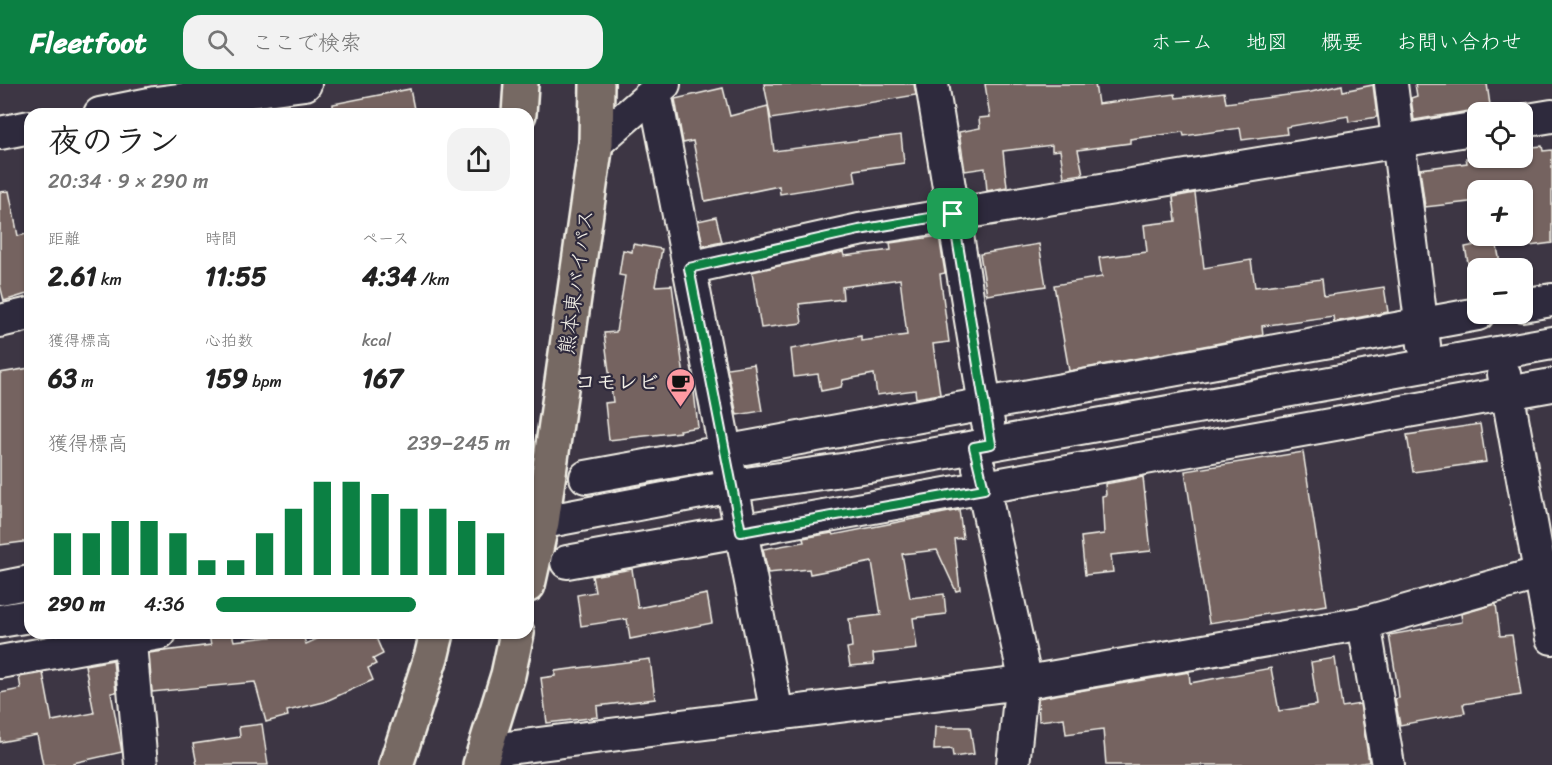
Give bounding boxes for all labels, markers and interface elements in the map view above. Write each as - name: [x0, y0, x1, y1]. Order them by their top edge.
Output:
- search box: [183, 15, 603, 69]
- text: Fleetfoot: [30, 18, 147, 67]
- text: ここで検索: [252, 23, 362, 62]
- text: ホーム: [1151, 23, 1213, 61]
- text: 地図: [1246, 23, 1288, 61]
- text: 概要: [1321, 23, 1363, 61]
- text: お問い合わせ: [1396, 23, 1522, 61]
- icon: search: [204, 26, 237, 59]
- map controls: [1467, 102, 1533, 324]
- button: locate: [1467, 102, 1533, 168]
- text: 夜のラン: [48, 112, 180, 170]
- button: share: [447, 128, 510, 191]
- text: 20:34 · 9 × 290 m: [48, 164, 208, 199]
- button: +: [1467, 180, 1533, 246]
- pin: [927, 188, 978, 239]
- icon: arrive: [936, 197, 969, 230]
- street label: 熊本東バイパス: [547, 207, 605, 357]
- text: 距離: [48, 224, 80, 253]
- text: 時間: [205, 224, 237, 253]
- text: ペース: [362, 224, 409, 253]
- text: 2.61: [48, 253, 97, 299]
- text: 11:55: [205, 253, 267, 299]
- text: 4:34: [362, 253, 417, 299]
- button: −: [1467, 258, 1533, 324]
- text: km: [97, 265, 122, 294]
- text: /km: [417, 265, 450, 294]
- text: 獲得標高: [48, 326, 112, 355]
- text: 心拍数: [205, 326, 253, 355]
- text: kcal: [362, 326, 391, 355]
- text: 63: [48, 355, 77, 401]
- text: 159: [205, 355, 248, 401]
- text: 167: [362, 355, 403, 401]
- place label: コモレビ: [575, 363, 659, 401]
- cafe icon: コモレビ: [664, 366, 696, 408]
- text: m: [77, 367, 94, 396]
- text: bpm: [248, 367, 282, 396]
- text: 獲得標高: [48, 426, 128, 461]
- text: 239–245 m: [407, 426, 510, 461]
- text: 290 m: [48, 587, 105, 622]
- text: 4:36: [144, 587, 185, 622]

